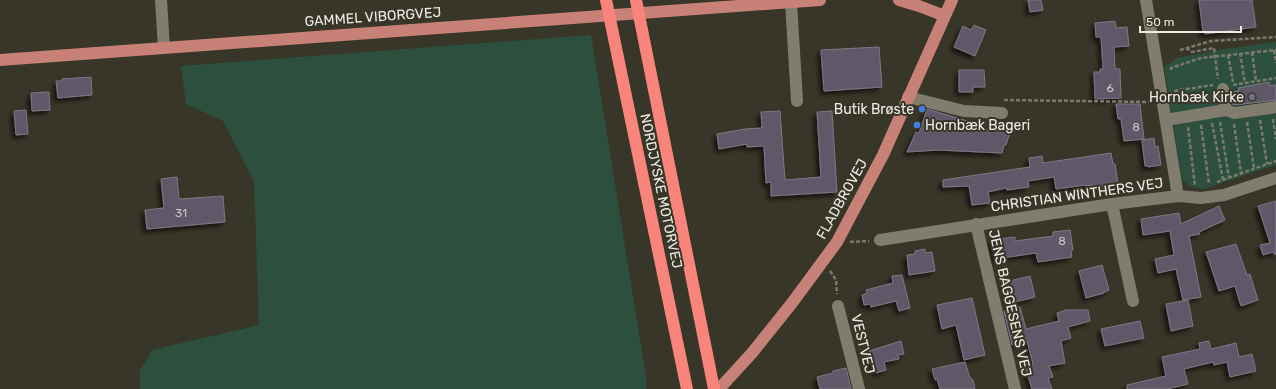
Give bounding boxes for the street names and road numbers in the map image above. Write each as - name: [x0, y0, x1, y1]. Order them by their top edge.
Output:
- street label: GAMMEL VIBORGVEJ: [304, 4, 442, 30]
- street label: NORDJYSKE MOTORVEJ: [636, 112, 686, 270]
- street label: FLADBROVEJ: [813, 156, 871, 242]
- street label: CHRISTIAN WINTHERS VEJ: [990, 174, 1164, 216]
- street label: JENS BAGGESENS VEJ: [985, 228, 1035, 378]
- street label: VESTVEJ: [847, 312, 879, 376]

